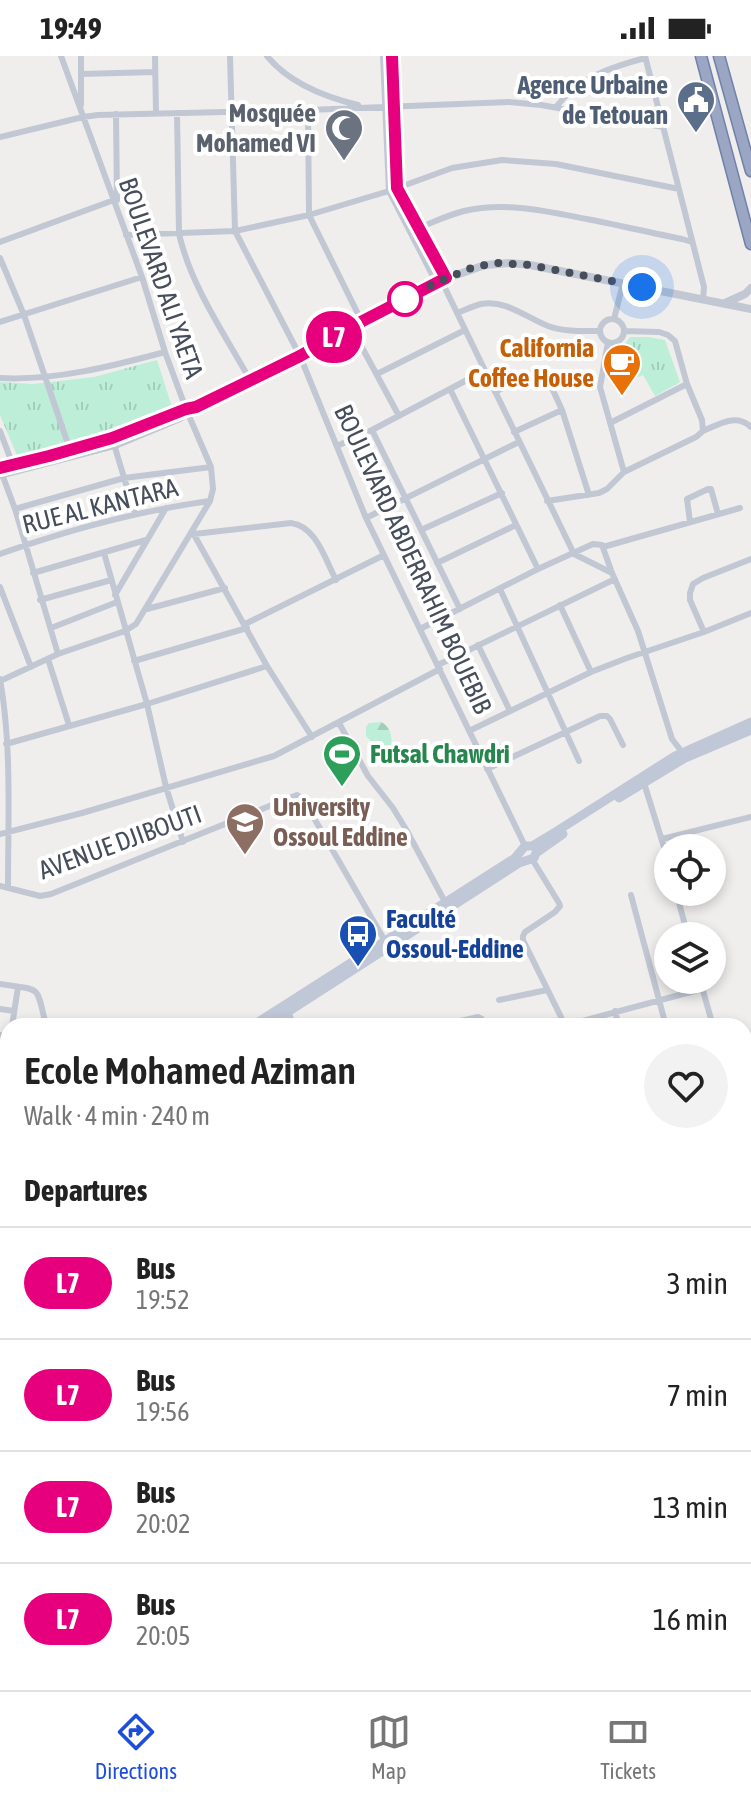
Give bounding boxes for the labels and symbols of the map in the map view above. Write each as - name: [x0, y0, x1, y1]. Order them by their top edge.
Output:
- place label: Agence Urbaine de Tetouan: [516, 70, 668, 130]
- public building icon: Agence Urbaine de Tetouan: [675, 79, 717, 134]
- place label: Mosquée Mohamed VI: [196, 98, 316, 158]
- mosque icon: Mosquée Mohamed VI: [323, 107, 365, 162]
- street label: BOULEVARD ALI YAETA: [113, 174, 209, 383]
- your location: [622, 267, 662, 307]
- unlabelled marker: [388, 282, 422, 316]
- line badge: L7: [298, 311, 370, 363]
- place label: California Coffee House: [468, 333, 594, 393]
- cafe icon: California Coffee House: [601, 342, 643, 397]
- street label: BOULEVARD ABDERRAHIM BOUEBIB: [328, 400, 498, 719]
- street label: RUE AL KANTARA: [19, 472, 181, 540]
- sports icon: Futsal Chawdri: [321, 733, 363, 788]
- place label: Futsal Chawdri: [370, 739, 510, 769]
- place label: University Ossoul Eddine: [273, 792, 408, 852]
- street label: AVENUE DJIBOUTI: [35, 799, 205, 885]
- school or university icon: University Ossoul Eddine: [224, 801, 266, 856]
- place label: Faculté Ossoul-Eddine: [386, 904, 524, 964]
- bus stop icon: Faculté Ossoul-Eddine: [337, 913, 379, 968]

